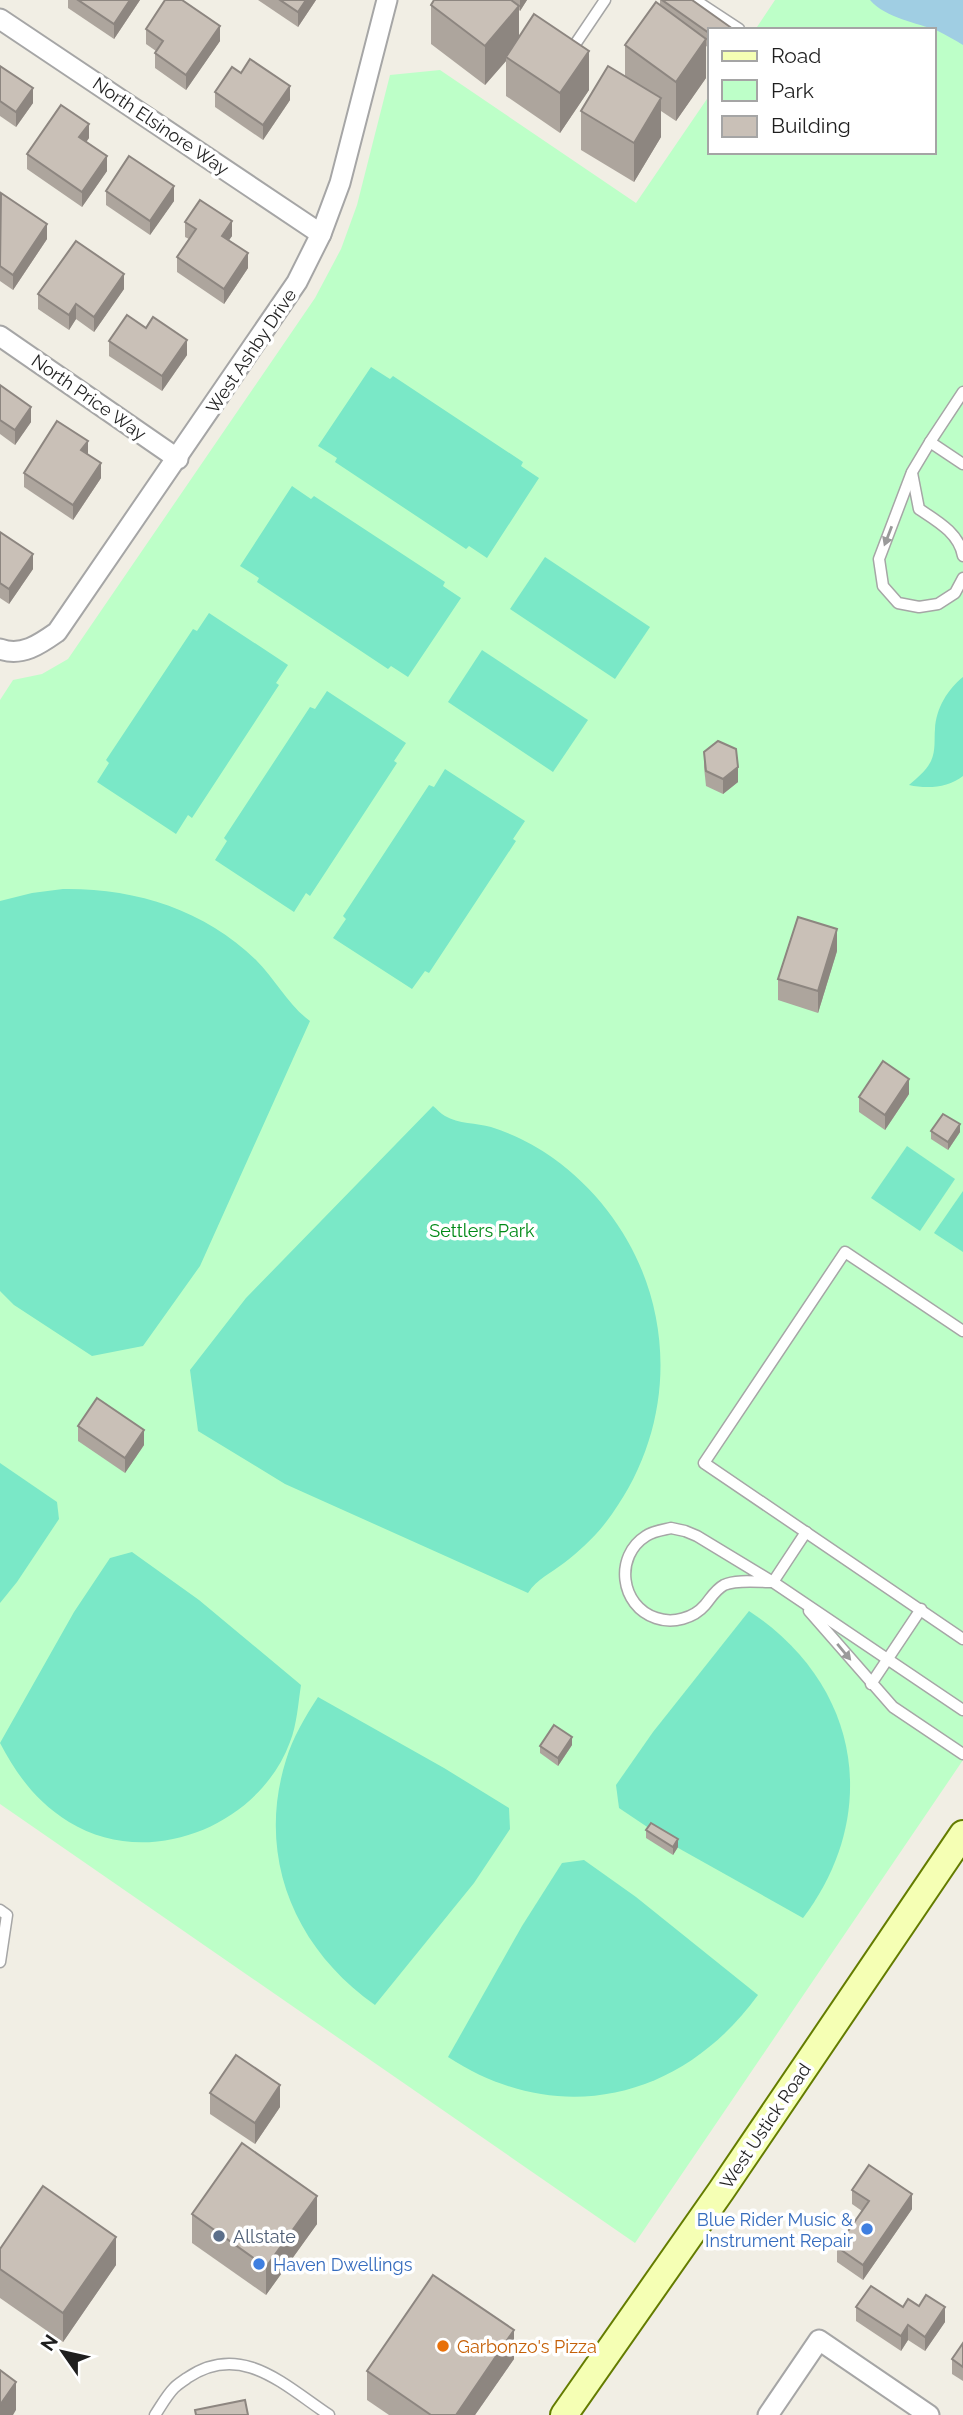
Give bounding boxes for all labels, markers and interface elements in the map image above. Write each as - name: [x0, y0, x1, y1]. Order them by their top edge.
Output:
- legend: [708, 28, 935, 154]
- text: Road: [771, 43, 821, 68]
- street label: North Elsinore Way: [89, 73, 233, 179]
- text: Park: [771, 78, 814, 103]
- text: Building: [771, 113, 851, 138]
- street label: West Ashby Drive: [202, 284, 301, 417]
- street label: North Price Way: [28, 350, 150, 444]
- one-way arrow: [882, 526, 893, 547]
- park label: Settlers Park: [429, 1220, 535, 1241]
- one-way arrow: [836, 1643, 852, 1661]
- street label: West Ustick Road: [715, 2059, 815, 2193]
- place label: Blue Rider Music & Instrument Repair: [697, 2209, 854, 2251]
- marker: Blue Rider Music & Instrument Repair: [859, 2221, 875, 2237]
- place label: Allstate: [233, 2226, 296, 2247]
- marker: Allstate: [211, 2228, 227, 2244]
- place label: Haven Dwellings: [273, 2254, 413, 2275]
- marker: Haven Dwellings: [251, 2256, 267, 2272]
- north arrow: [28, 2317, 98, 2387]
- text: N: [36, 2330, 62, 2355]
- place label: Garbonzo's Pizza: [457, 2336, 597, 2357]
- marker: Garbonzo's Pizza: [435, 2338, 451, 2354]

